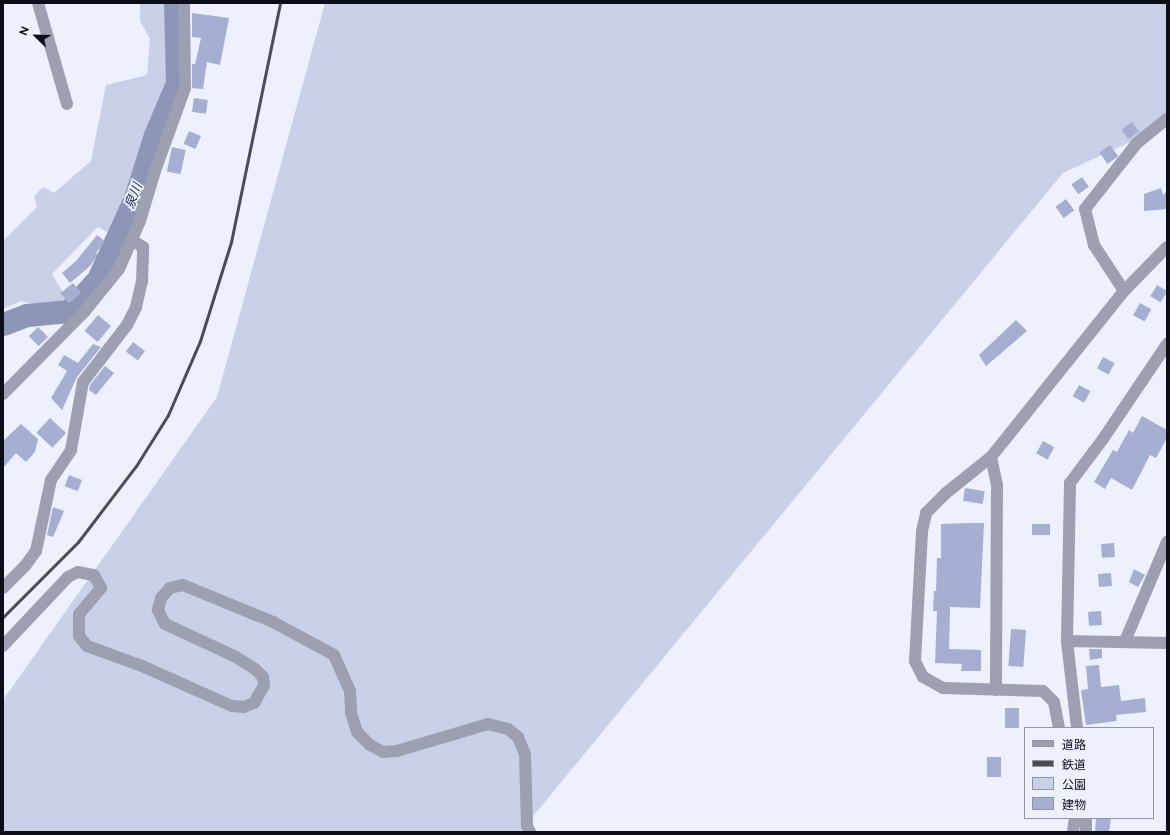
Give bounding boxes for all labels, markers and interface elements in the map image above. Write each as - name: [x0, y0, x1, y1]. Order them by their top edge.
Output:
- north arrow: [16, 16, 56, 56]
- text: N: [17, 25, 32, 38]
- water label: 泉川: [122, 181, 146, 211]
- legend: [1024, 727, 1154, 819]
- text: 道路: [1062, 738, 1086, 752]
- text: 鉄道: [1062, 758, 1086, 772]
- text: 公園: [1062, 778, 1086, 792]
- text: 建物: [1062, 798, 1086, 812]

